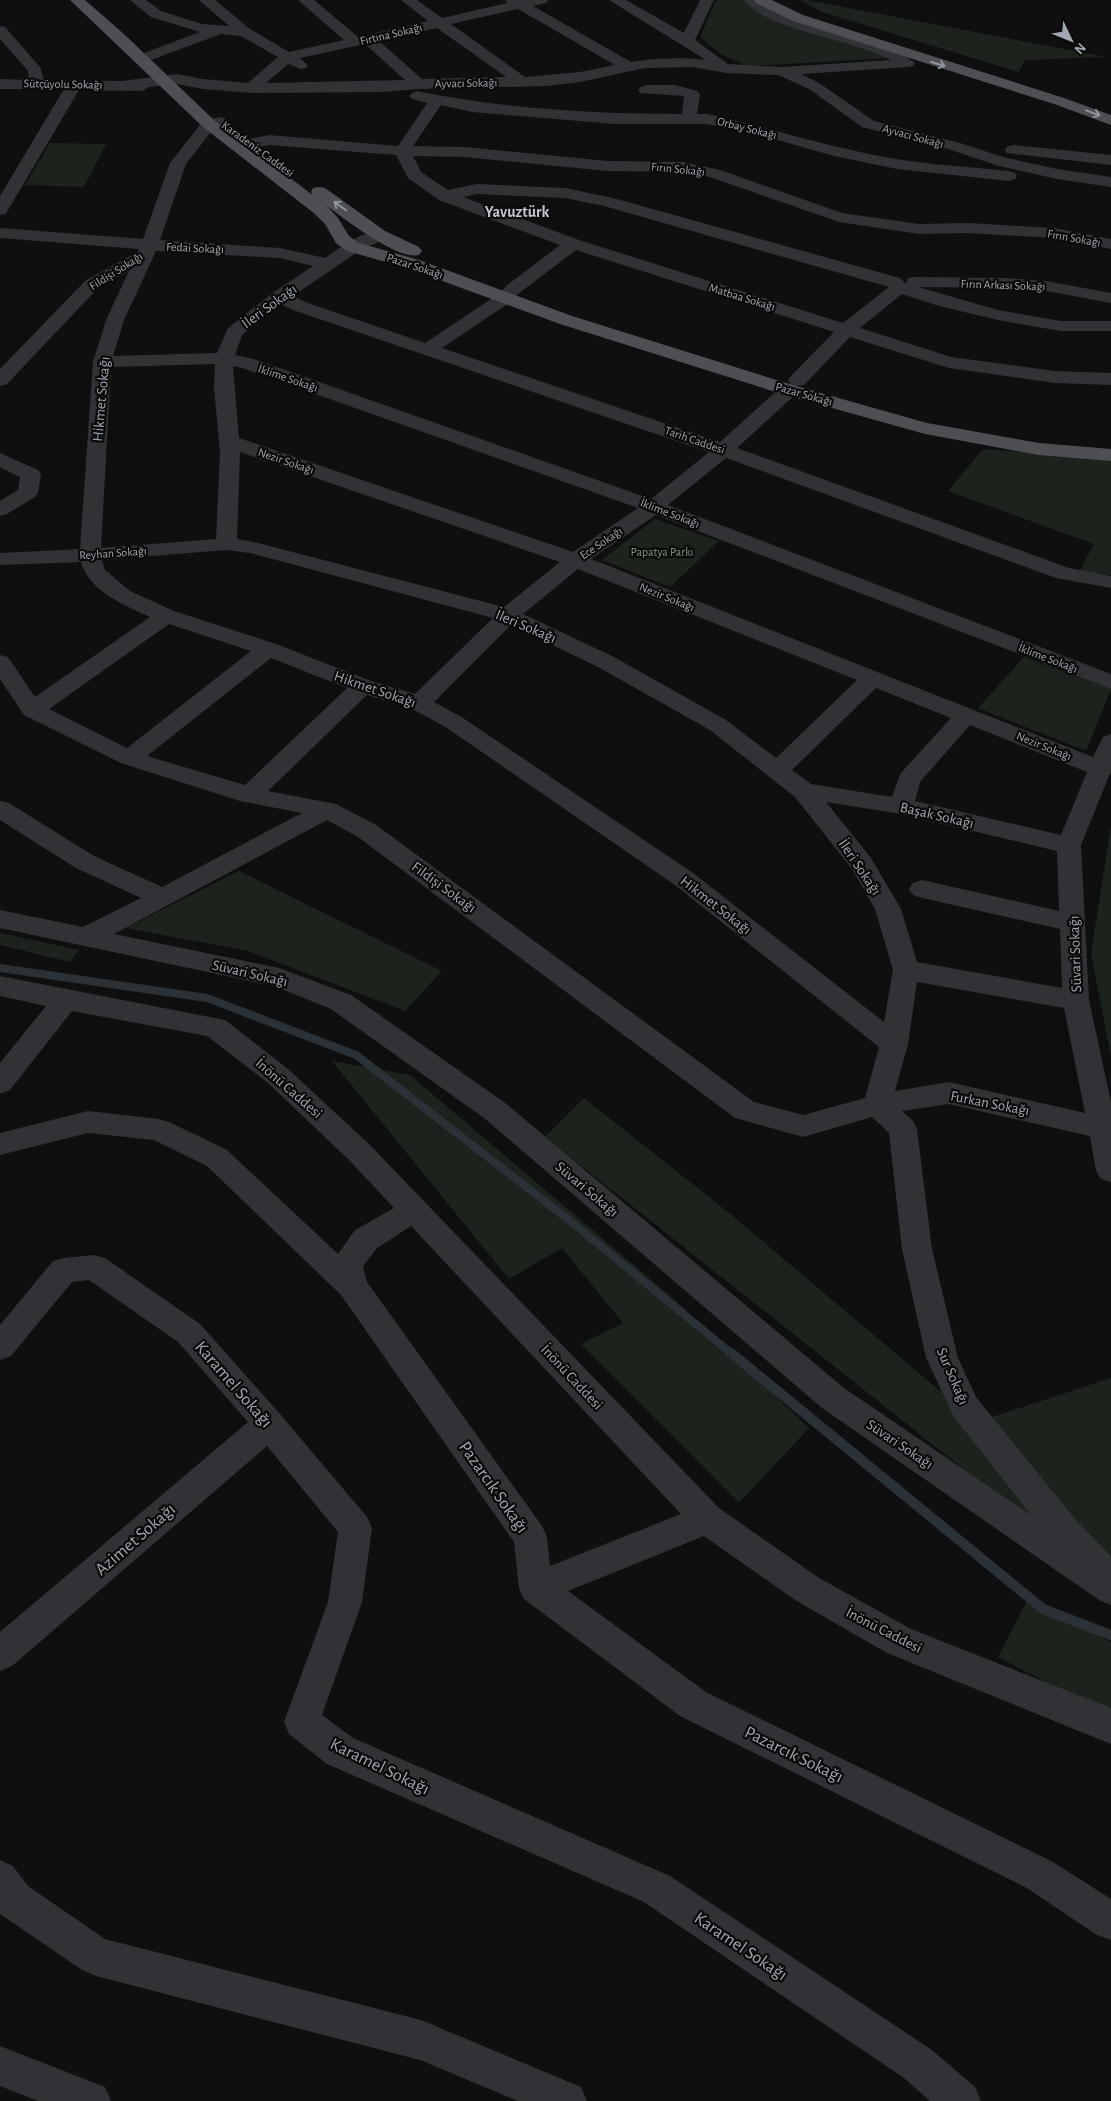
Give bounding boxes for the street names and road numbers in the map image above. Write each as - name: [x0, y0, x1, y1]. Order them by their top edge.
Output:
- street label: Fırtına Sokağı: [359, 21, 423, 47]
- street label: Ayvacı Sokağı: [435, 76, 497, 91]
- street label: Sütçüyolu Sokağı: [23, 77, 102, 92]
- street label: Orbay Sokağı: [716, 115, 778, 142]
- street label: Karadeniz Caddesi: [220, 119, 296, 179]
- street label: Ayvacı Sokağı: [881, 122, 945, 151]
- street label: Fırın Sokağı: [651, 160, 705, 178]
- street label: Fırın Sokağı: [1046, 227, 1102, 249]
- street label: Fedai Sokağı: [166, 240, 224, 256]
- street label: Fildişi Sokağı: [87, 250, 145, 292]
- street label: Pazar Sokağı: [385, 251, 445, 281]
- street label: Fırın Arkası Sokağı: [960, 278, 1046, 292]
- street label: İleri Sokağı: [238, 280, 300, 331]
- street label: Matbaa Sokağı: [707, 281, 777, 313]
- street label: Hikmet Sokağı: [90, 356, 113, 442]
- street label: İklime Sokağı: [256, 361, 320, 394]
- street label: Pazar Sokağı: [774, 380, 834, 408]
- street label: Tarih Caddesi: [663, 424, 727, 456]
- street label: Nezir Sokağı: [257, 446, 315, 476]
- street label: İklime Sokağı: [639, 495, 702, 530]
- street label: Ece Sokağı: [578, 524, 624, 562]
- street label: Reyhan Sokağı: [79, 545, 147, 562]
- street label: Nezir Sokağı: [638, 581, 696, 613]
- street label: İleri Sokağı: [493, 605, 559, 646]
- street label: İklime Sokağı: [1017, 640, 1080, 675]
- street label: Hikmet Sokağı: [332, 668, 418, 710]
- street label: Nezir Sokağı: [1015, 730, 1073, 762]
- street label: Başak Sokağı: [898, 800, 975, 831]
- street label: İleri Sokağı: [835, 835, 885, 898]
- street label: Fildişi Sokağı: [409, 859, 479, 916]
- street label: Hikmet Sokağı: [677, 873, 754, 938]
- street label: Süvari Sokağı: [1067, 915, 1084, 993]
- street label: Süvari Sokağı: [211, 958, 289, 989]
- street label: İnönü Caddesi: [252, 1054, 326, 1121]
- street label: Furkan Sokağı: [949, 1088, 1031, 1119]
- street label: Süvari Sokağı: [552, 1159, 621, 1220]
- street label: Karamel Sokağı: [191, 1338, 275, 1431]
- street label: İnönü Caddesi: [538, 1340, 607, 1413]
- street label: Sur Sokağı: [934, 1345, 971, 1407]
- street label: Süvari Sokağı: [864, 1417, 936, 1472]
- street label: Pazarcık Sokağı: [455, 1438, 531, 1537]
- street label: Azimet Sokağı: [92, 1500, 179, 1579]
- street label: İnönü Caddesi: [843, 1603, 925, 1656]
- street label: Pazarcık Sokağı: [741, 1723, 846, 1787]
- street label: Karamel Sokağı: [327, 1735, 432, 1799]
- street label: Karamel Sokağı: [691, 1909, 790, 1984]

